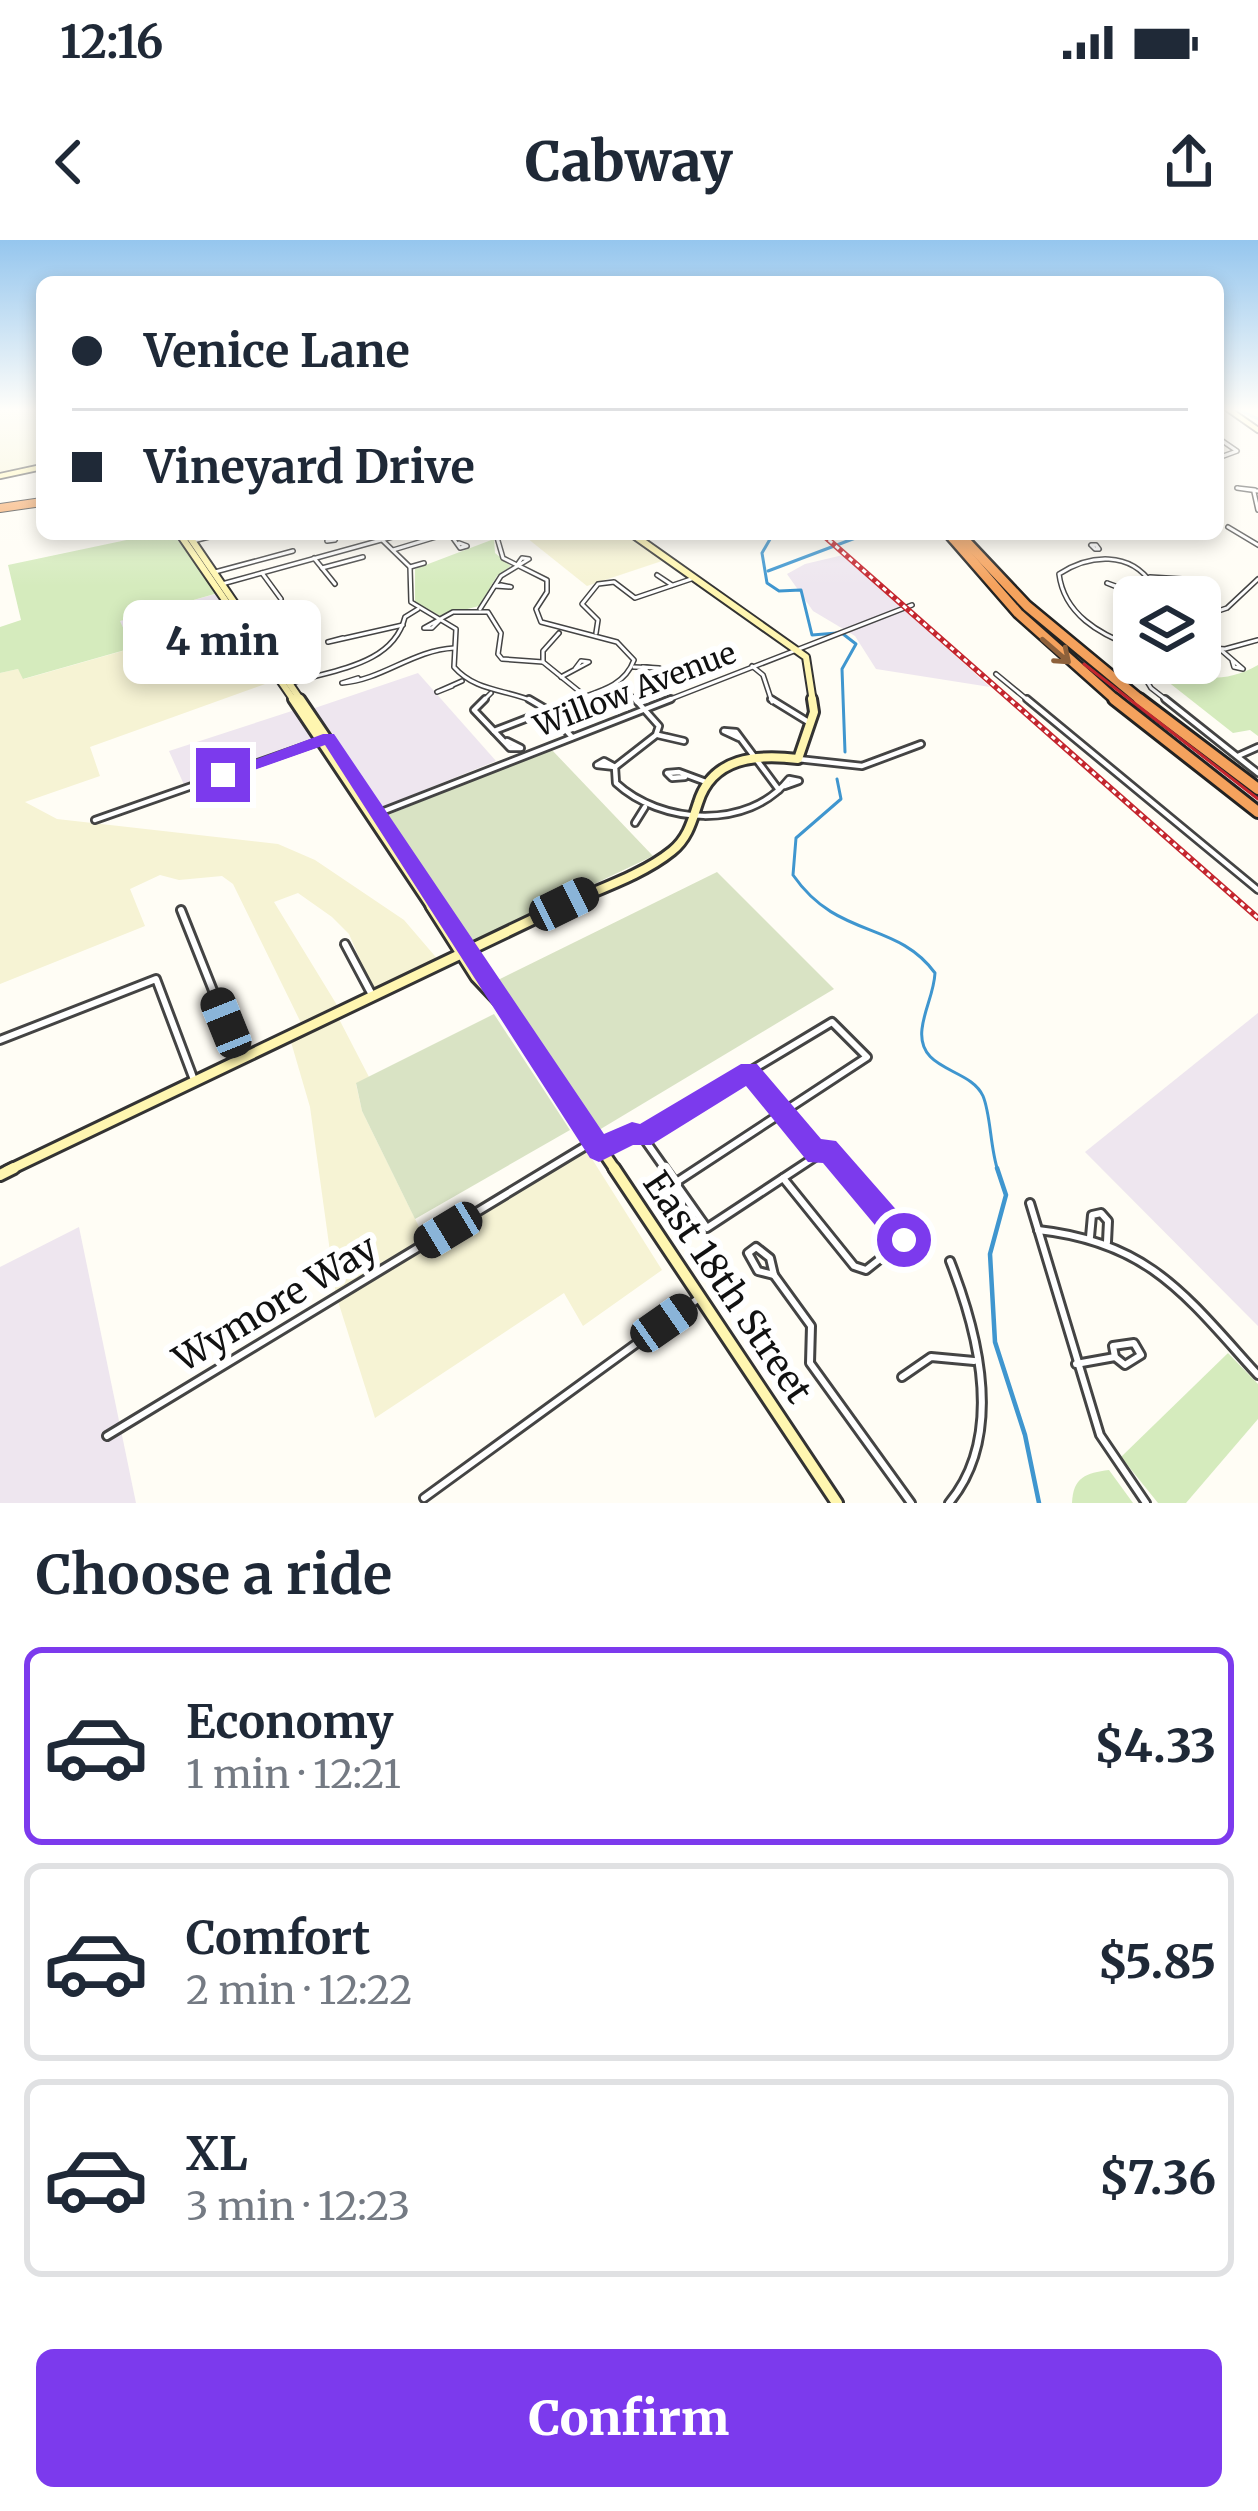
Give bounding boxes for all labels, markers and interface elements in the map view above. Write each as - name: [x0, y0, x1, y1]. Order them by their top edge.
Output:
- text: 12:16: [60, 14, 163, 70]
- text: Cabway: [525, 128, 733, 196]
- icon: back: [36, 129, 102, 195]
- icon: share: [1156, 129, 1222, 195]
- text: Venice Lane: [144, 323, 410, 379]
- text: Vineyard Drive: [144, 439, 475, 495]
- map controls: [1113, 576, 1221, 684]
- button: layers: [1113, 576, 1221, 684]
- callout: 4 min: [124, 601, 322, 685]
- text: 4 min: [165, 617, 279, 666]
- street label: Willow Avenue: [527, 633, 741, 745]
- one-way arrow: [1040, 637, 1071, 664]
- route end: [196, 748, 250, 802]
- car: [524, 872, 604, 936]
- car: [196, 983, 256, 1063]
- street label: East 18th Street: [634, 1163, 822, 1412]
- car: [408, 1196, 488, 1264]
- route start: [877, 1213, 931, 1267]
- street label: Wymore Way: [164, 1225, 385, 1382]
- car: [624, 1288, 704, 1358]
- text: Choose a ride: [36, 1541, 392, 1609]
- icon: car: [42, 1692, 150, 1800]
- text: Economy: [186, 1694, 394, 1750]
- text: $4.33: [1094, 1718, 1216, 1774]
- text: 1 min · 12:21: [186, 1750, 401, 1799]
- icon: car: [42, 1908, 150, 2016]
- text: Comfort: [186, 1910, 370, 1966]
- text: $5.85: [1098, 1934, 1216, 1990]
- text: 2 min · 12:22: [186, 1966, 413, 2015]
- icon: car: [42, 2124, 150, 2232]
- text: XL: [186, 2126, 248, 2182]
- text: $7.36: [1099, 2150, 1216, 2206]
- text: 3 min · 12:23: [186, 2182, 410, 2231]
- button: Confirm: [36, 2349, 1222, 2487]

